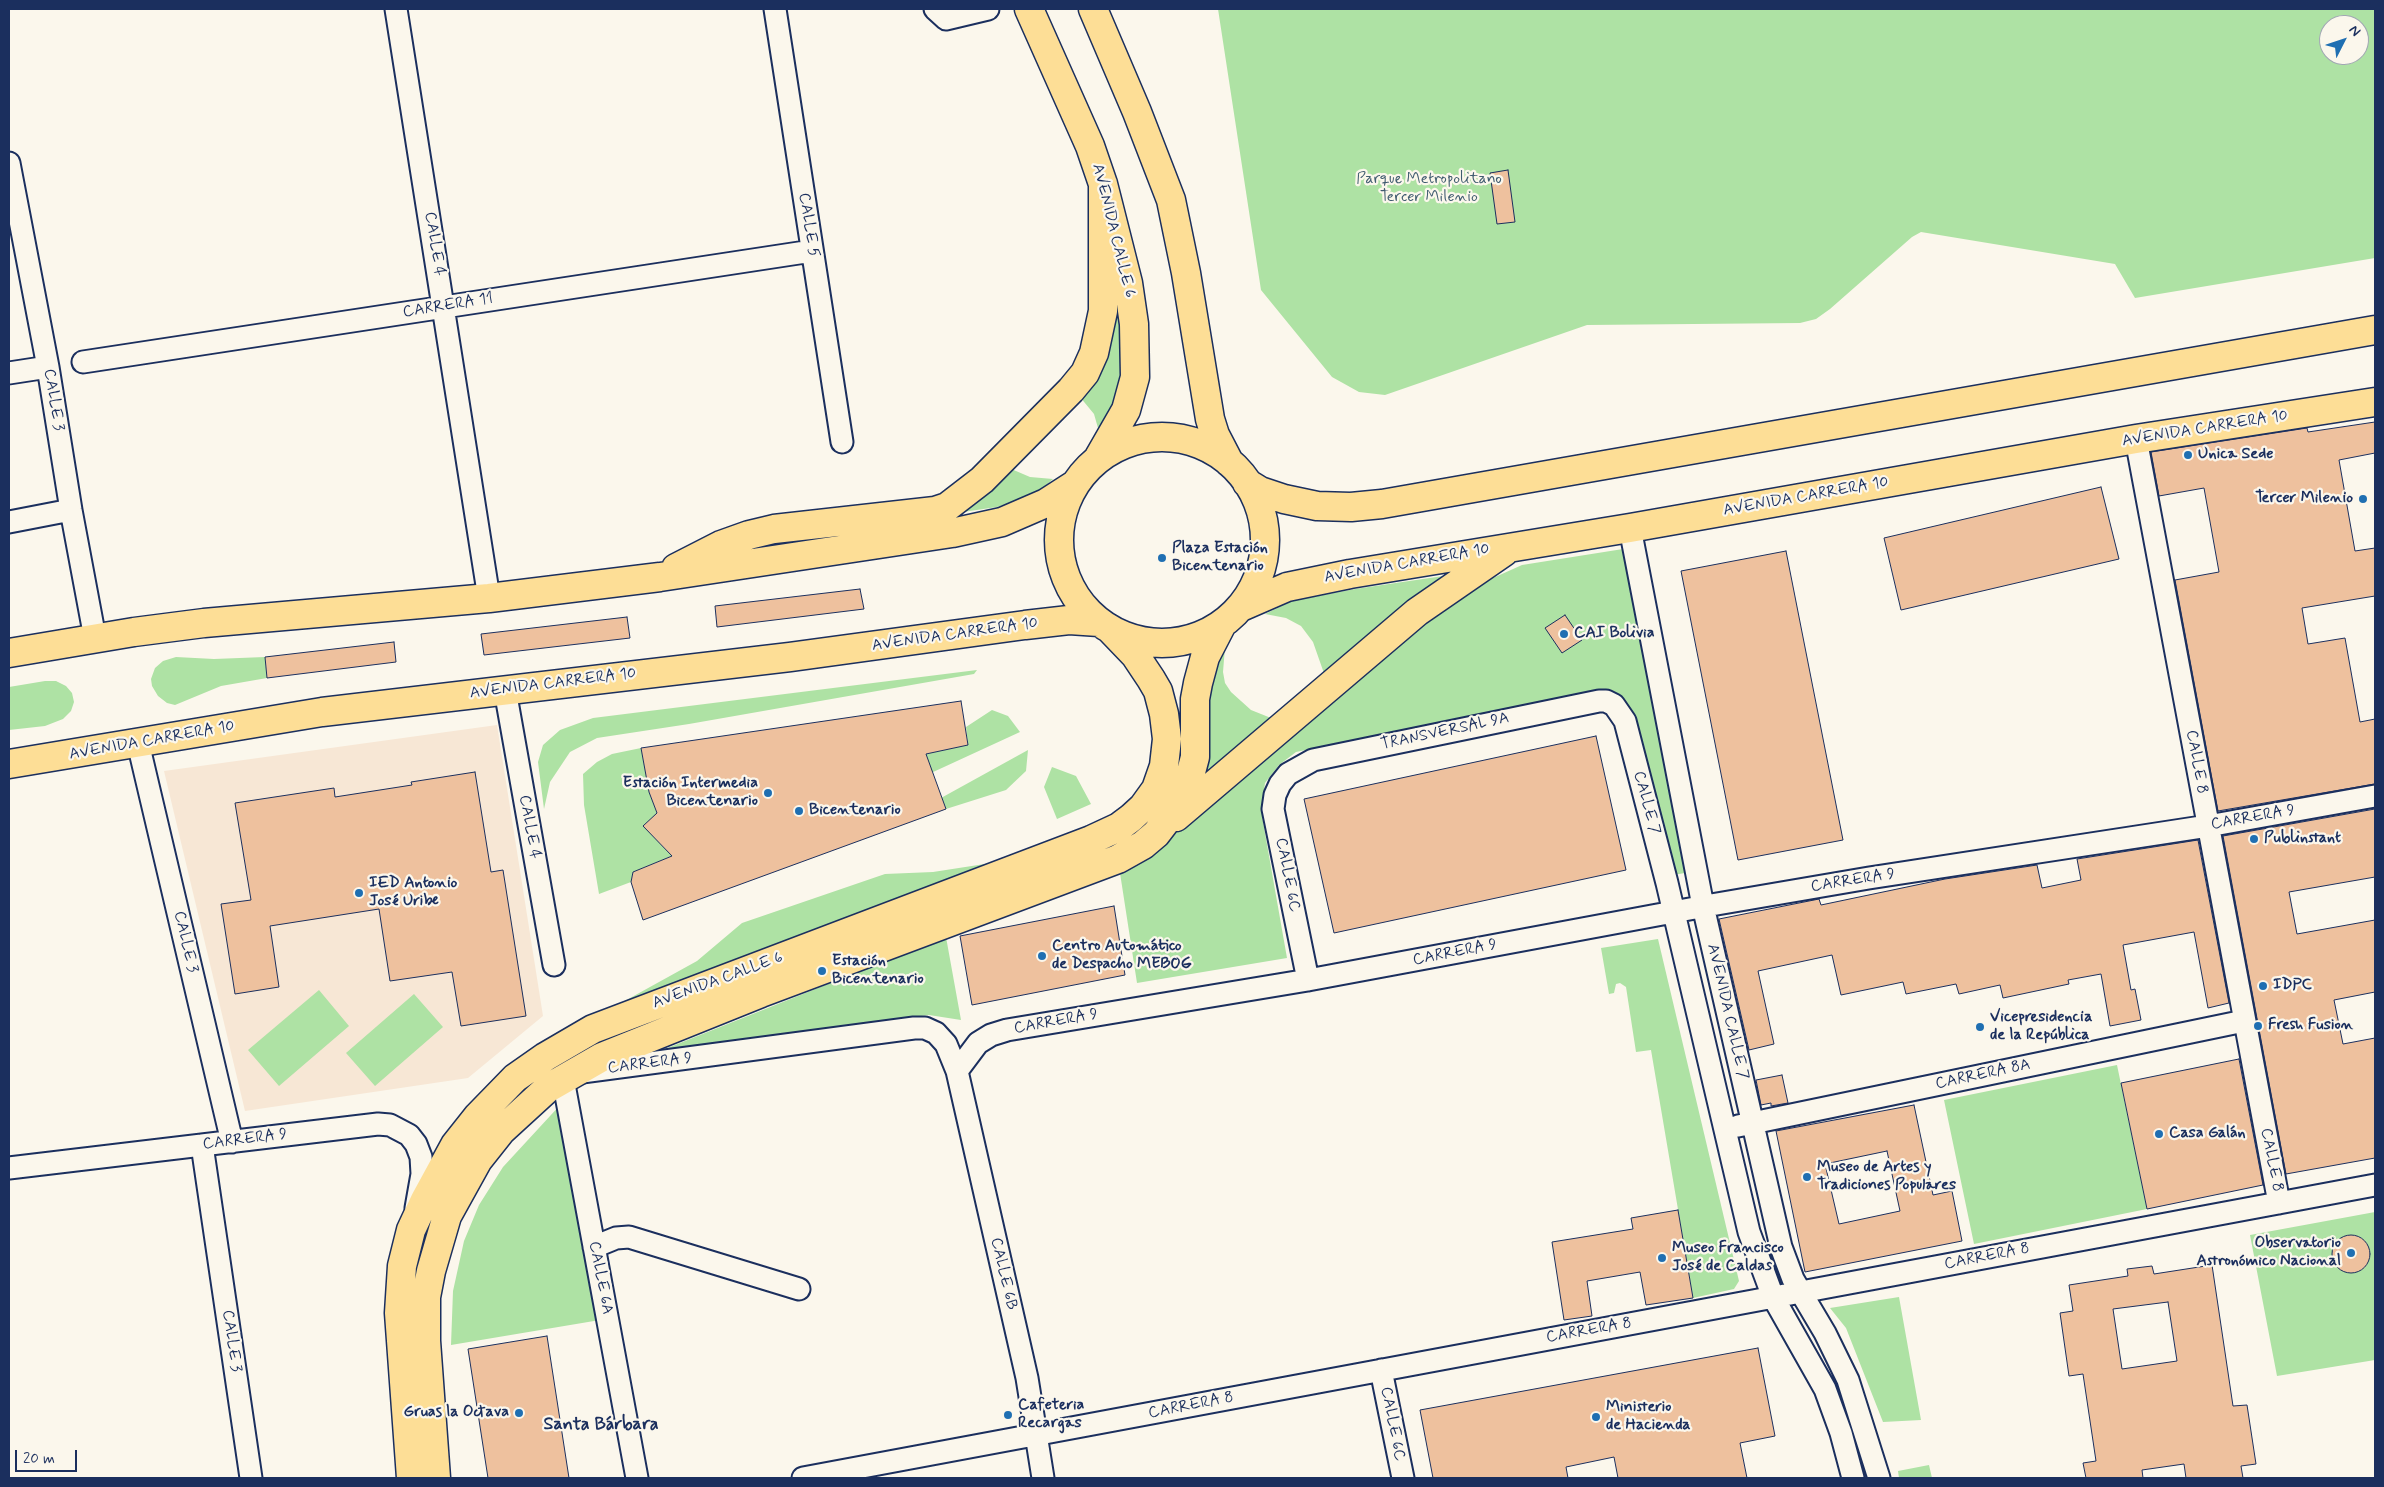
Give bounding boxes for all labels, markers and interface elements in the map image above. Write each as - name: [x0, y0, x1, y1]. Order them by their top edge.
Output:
- north arrow: [2319, 15, 2369, 65]
- text: N: [2345, 21, 2364, 40]
- street label: AVENIDA CALLE 6: [1087, 162, 1139, 300]
- park label: Parque Metropolitano Tercer Milenio: [1356, 170, 1502, 208]
- street label: CALLE 5: [793, 191, 823, 259]
- street label: CALLE 4: [419, 211, 449, 277]
- street label: CARRERA 11: [401, 289, 495, 323]
- street label: CALLE 3: [39, 368, 67, 432]
- street label: AVENIDA CARRERA 10: [2121, 406, 2289, 452]
- place label: Unica Sede: [2198, 445, 2273, 465]
- marker: Unica Sede: [2182, 449, 2194, 461]
- street label: AVENIDA CARRERA 10: [1722, 473, 1890, 521]
- place label: Tercer Milenio: [2255, 489, 2353, 509]
- marker: Tercer Milenio: [2357, 493, 2369, 505]
- place label: Plaza Estación Bicentenario: [1172, 539, 1268, 577]
- street label: AVENIDA CARRERA 10: [1323, 540, 1491, 588]
- marker: Plaza Estación Bicentenario: [1156, 552, 1168, 564]
- street label: AVENIDA CARRERA 10: [871, 614, 1039, 656]
- place label: CAI Bolivia: [1574, 624, 1655, 644]
- marker: CAI Bolivia: [1558, 628, 1570, 640]
- street label: AVENIDA CARRERA 10: [469, 664, 637, 704]
- street label: TRANSVERSAL 9A: [1379, 709, 1511, 755]
- street label: AVENIDA CARRERA 10: [68, 717, 236, 765]
- street label: CALLE 8: [2181, 729, 2211, 795]
- street label: CALLE 7: [1628, 769, 1664, 837]
- place label: Estación Intermedia Bicentenario: [623, 774, 758, 812]
- marker: Estación Intermedia Bicentenario: [762, 787, 774, 799]
- street label: CALLE 4: [514, 793, 544, 861]
- place label: Bicentenario: [809, 801, 901, 821]
- street label: CARRERA 9: [2209, 801, 2297, 835]
- marker: Bicentenario: [793, 805, 805, 817]
- place label: Publinstant: [2264, 829, 2341, 849]
- marker: Publinstant: [2248, 833, 2260, 845]
- street label: CALLE 6C: [1270, 836, 1304, 914]
- street label: CARRERA 9: [1809, 865, 1897, 897]
- place label: IED Antonio José Uribe: [369, 874, 457, 912]
- marker: IED Antonio José Uribe: [353, 887, 365, 899]
- street label: CALLE 3: [169, 909, 201, 975]
- street label: CARRERA 9: [1411, 935, 1499, 971]
- place label: Centro Automático de Despacho MEBOG: [1052, 937, 1192, 975]
- street label: AVENIDA CALLE 7: [1702, 942, 1752, 1082]
- street label: AVENIDA CALLE 6: [650, 948, 786, 1014]
- marker: Centro Automático de Despacho MEBOG: [1036, 950, 1048, 962]
- place label: Estación Bicentenario: [832, 952, 924, 990]
- marker: Estación Bicentenario: [816, 965, 828, 977]
- place label: IDPC: [2273, 976, 2312, 996]
- marker: IDPC: [2257, 980, 2269, 992]
- street label: CARRERA 9: [1012, 1005, 1100, 1039]
- place label: Vicepresidencia de la República: [1990, 1008, 2092, 1046]
- place label: Fresh Fusion: [2268, 1016, 2353, 1036]
- marker: Fresh Fusion: [2252, 1020, 2264, 1032]
- marker: Vicepresidencia de la República: [1974, 1021, 1986, 1033]
- street label: CARRERA 9: [607, 1049, 693, 1079]
- street label: CARRERA 8A: [1934, 1056, 2032, 1094]
- place label: Casa Galán: [2169, 1124, 2246, 1144]
- street label: CARRERA 9: [202, 1125, 288, 1155]
- street label: CALLE 8: [2255, 1127, 2287, 1193]
- marker: Casa Galán: [2153, 1128, 2165, 1140]
- place label: Museo de Artes y Tradiciones Populares: [1817, 1158, 1956, 1196]
- marker: Museo de Artes y Tradiciones Populares: [1801, 1171, 1813, 1183]
- place label: Observatorio Astronómico Nacional: [2196, 1234, 2341, 1272]
- street label: CALLE 6B: [985, 1236, 1021, 1312]
- place label: Museo Francisco José de Caldas: [1672, 1239, 1784, 1277]
- street label: CARRERA 8: [1943, 1239, 2031, 1275]
- street label: CALLE 6A: [584, 1240, 616, 1316]
- marker: Observatorio Astronómico Nacional: [2345, 1247, 2357, 1259]
- marker: Museo Francisco José de Caldas: [1656, 1252, 1668, 1264]
- street label: CALLE 3: [217, 1309, 245, 1373]
- street label: CARRERA 8: [1545, 1314, 1633, 1348]
- street label: CALLE 6C: [1375, 1385, 1409, 1463]
- street label: CARRERA 8: [1147, 1388, 1235, 1424]
- place label: Cafeteria Recargas: [1018, 1396, 1084, 1434]
- place label: Ministerio de Hacienda: [1606, 1398, 1690, 1436]
- place label: Gruas la Octava: [403, 1403, 509, 1423]
- marker: Gruas la Octava: [513, 1407, 525, 1419]
- marker: Cafeteria Recargas: [1002, 1409, 1014, 1421]
- marker: Ministerio de Hacienda: [1590, 1411, 1602, 1423]
- district label: Santa Bárbara: [543, 1414, 659, 1436]
- scale bar: [18, 1440, 80, 1472]
- text: 20 m: [23, 1449, 55, 1469]

